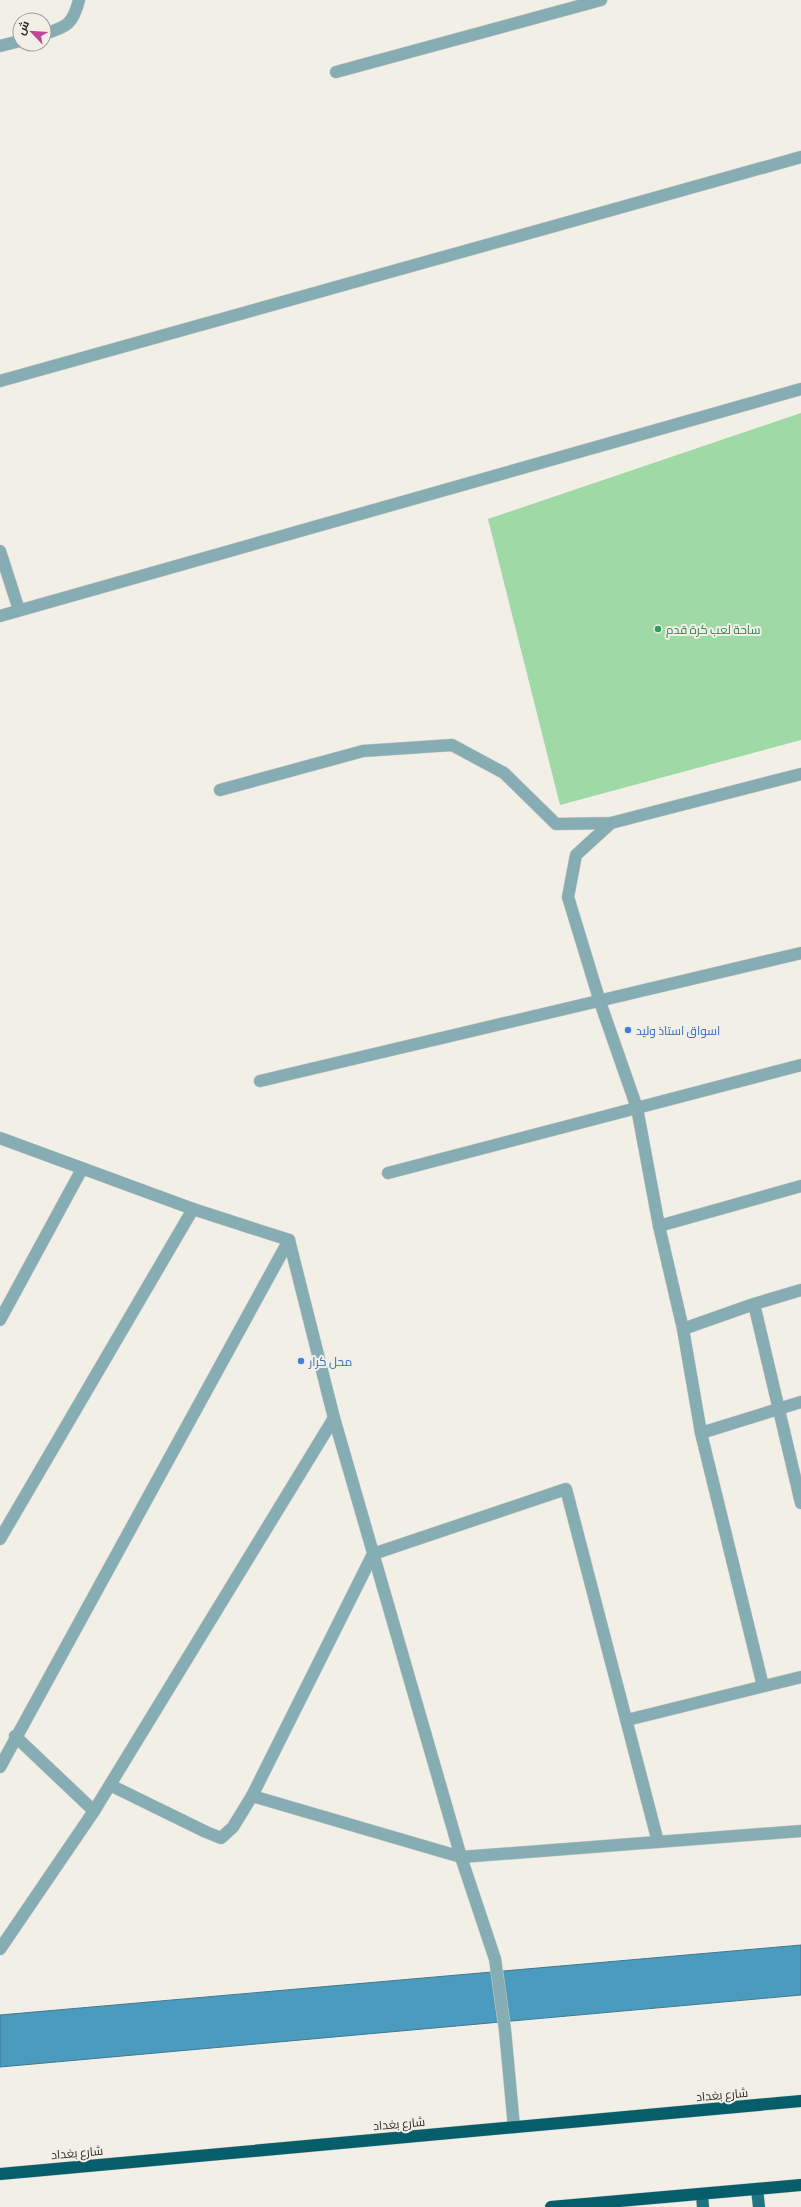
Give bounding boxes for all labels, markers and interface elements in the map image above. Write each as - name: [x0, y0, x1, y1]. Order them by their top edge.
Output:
- north arrow: [12, 12, 52, 52]
- text: ش: [12, 18, 32, 37]
- place label: ساحة لعب كرة قدم: [666, 620, 760, 638]
- marker: ساحة لعب كرة قدم: [653, 624, 663, 634]
- place label: اسواق استاذ وليد: [636, 1021, 720, 1039]
- marker: اسواق استاذ وليد: [623, 1025, 633, 1035]
- place label: محل كرار: [308, 1352, 352, 1370]
- marker: محل كرار: [296, 1356, 306, 1366]
- street label: شارع بغداد: [695, 2083, 749, 2105]
- street label: شارع بغداد: [372, 2112, 426, 2134]
- street label: شارع بغداد: [50, 2141, 104, 2163]

